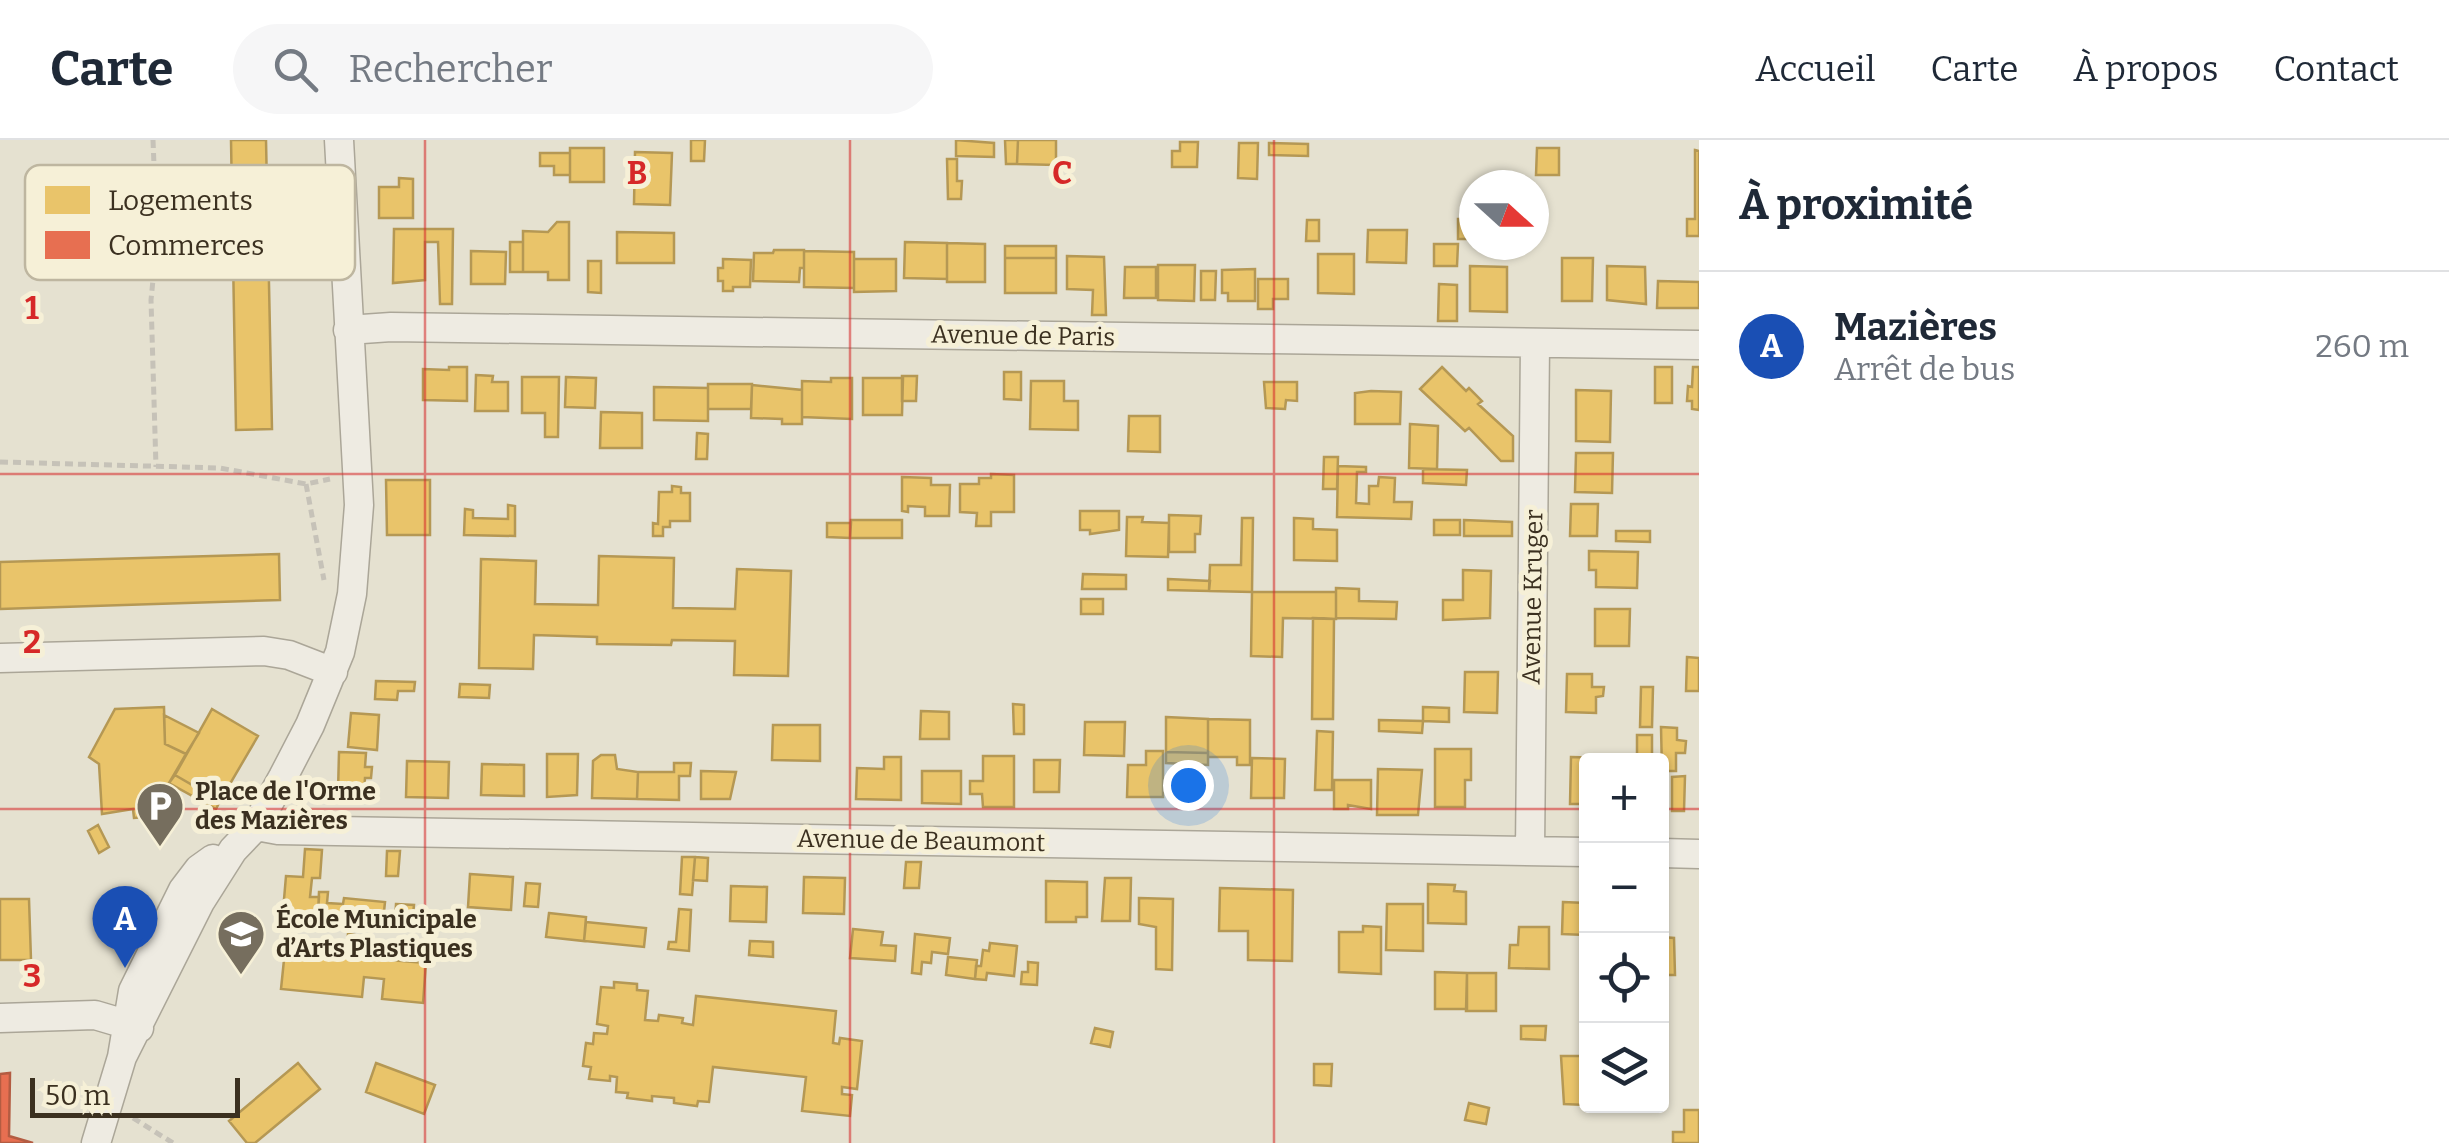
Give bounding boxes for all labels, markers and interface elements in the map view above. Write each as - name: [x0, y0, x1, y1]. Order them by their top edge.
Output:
- search box: [233, 24, 933, 114]
- text: Carte: [50, 40, 173, 98]
- icon: search: [268, 42, 323, 97]
- text: Rechercher: [348, 46, 553, 92]
- text: Accueil: [1755, 48, 1875, 90]
- text: Carte: [1930, 48, 2018, 90]
- text: À propos: [2073, 48, 2218, 90]
- text: Contact: [2273, 48, 2399, 90]
- text: B: [627, 154, 647, 192]
- text: C: [1052, 154, 1072, 192]
- legend: [25, 165, 355, 280]
- north arrow: [1459, 170, 1549, 260]
- text: À proximité: [1739, 180, 1973, 230]
- text: Logements: [108, 184, 253, 217]
- text: Commerces: [108, 229, 264, 262]
- text: 1: [25, 289, 39, 327]
- text: Mazières: [1834, 304, 1997, 350]
- street label: Avenue de Paris: [931, 319, 1115, 353]
- text: A: [1760, 327, 1783, 365]
- text: 260 m: [2315, 327, 2409, 365]
- text: Arrêt de bus: [1834, 350, 2015, 388]
- street label: Avenue Kruger: [1516, 509, 1550, 685]
- text: 2: [23, 623, 41, 661]
- map controls: [1579, 753, 1669, 1113]
- button: +: [1579, 753, 1669, 843]
- your location: [1163, 760, 1214, 811]
- place label: Place de l'Orme des Mazières: [195, 777, 376, 836]
- parking icon: Place de l'Orme des Mazières: [134, 780, 186, 848]
- street label: Avenue de Beaumont: [797, 824, 1045, 858]
- button: −: [1579, 843, 1669, 933]
- pin: A: [92, 886, 158, 968]
- place label: École Municipale d’Arts Plastiques: [276, 903, 477, 964]
- school or university icon: École Municipale d’Arts Plastiques: [215, 908, 267, 976]
- button: locate: [1579, 933, 1669, 1023]
- text: 3: [23, 957, 41, 995]
- button: layers: [1579, 1023, 1669, 1113]
- scale bar: [30, 1073, 240, 1118]
- text: 50 m: [45, 1079, 110, 1112]

